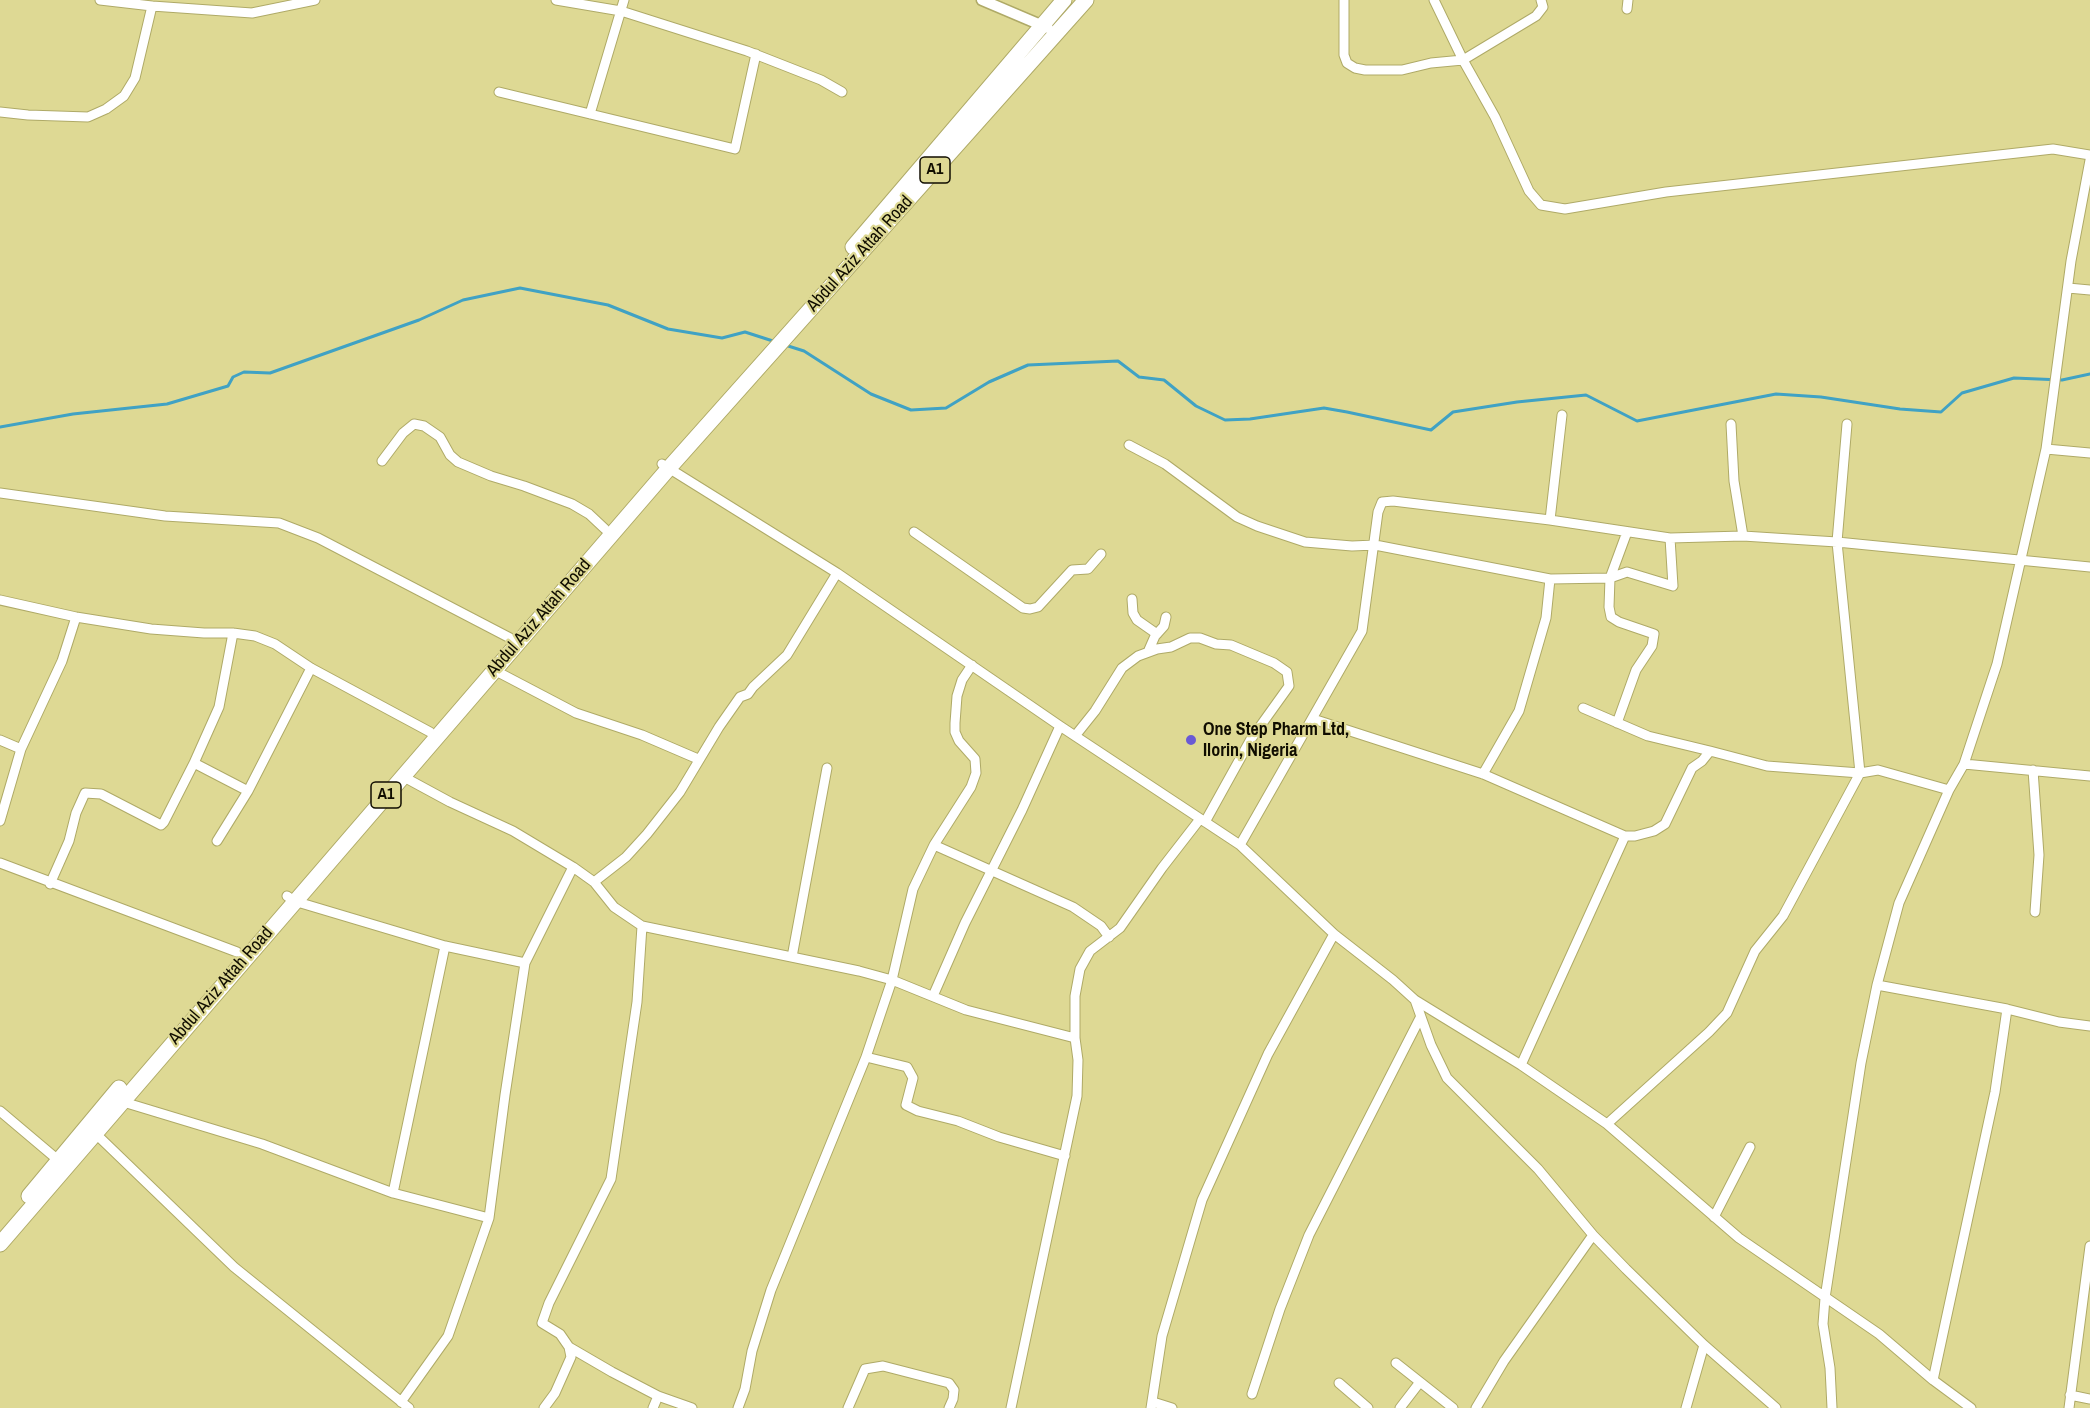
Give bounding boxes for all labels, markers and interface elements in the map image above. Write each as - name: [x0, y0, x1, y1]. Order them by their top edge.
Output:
- road number: A1: [920, 157, 950, 183]
- street label: Abdul Aziz Attah Road: [802, 192, 918, 316]
- street label: Abdul Aziz Attah Road: [482, 555, 596, 681]
- place label: One Step Pharm Ltd, Ilorin, Nigeria: [1203, 719, 1349, 762]
- marker: One Step Pharm Ltd, Ilorin, Nigeria: [1184, 733, 1198, 747]
- road number: A1: [371, 782, 401, 808]
- street label: Abdul Aziz Attah Road: [164, 923, 278, 1049]

